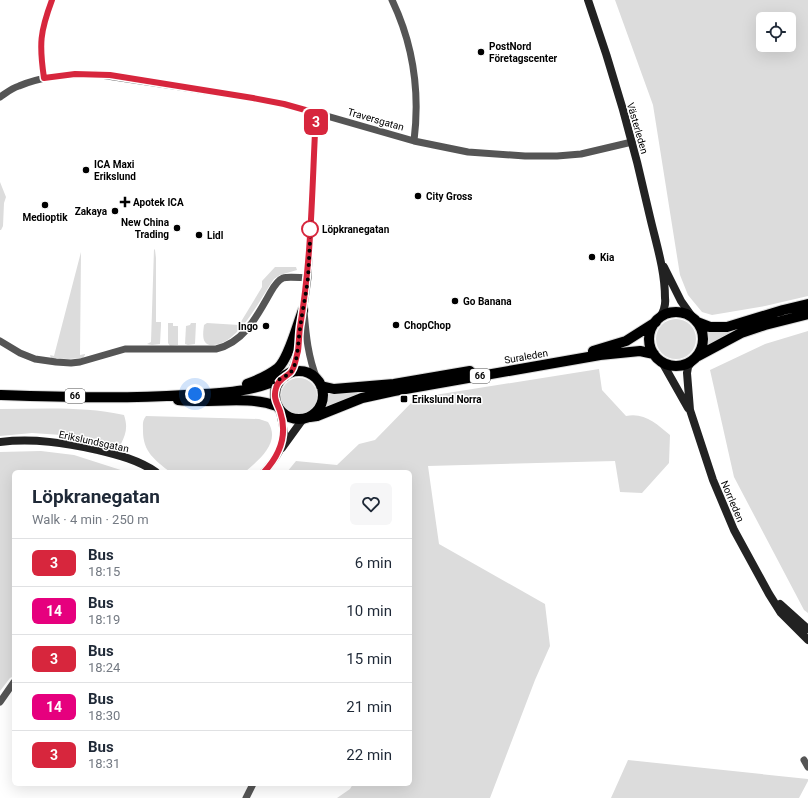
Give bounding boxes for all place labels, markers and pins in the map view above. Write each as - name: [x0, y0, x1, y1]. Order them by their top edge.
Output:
- place label: PostNord Företagscenter: [489, 41, 558, 64]
- marker: PostNord Företagscenter: [476, 47, 486, 57]
- place label: ICA Maxi Erikslund: [94, 159, 136, 182]
- marker: ICA Maxi Erikslund: [81, 165, 91, 175]
- marker: City Gross: [413, 191, 423, 201]
- place label: City Gross: [426, 191, 472, 202]
- marker: Apotek ICA: [120, 197, 130, 207]
- place label: Apotek ICA: [133, 197, 184, 208]
- marker: Medioptik: [40, 200, 50, 210]
- place label: Zakaya: [75, 206, 108, 217]
- marker: Zakaya: [110, 206, 120, 216]
- place label: Medioptik: [22, 212, 68, 223]
- place label: New China Trading: [121, 217, 170, 240]
- marker: Löpkranegatan: [301, 220, 319, 238]
- marker: New China Trading: [172, 223, 182, 233]
- place label: Löpkranegatan: [322, 224, 390, 235]
- marker: Lidl: [194, 230, 204, 240]
- place label: Lidl: [207, 230, 224, 241]
- marker: Kia: [587, 252, 597, 262]
- place label: Kia: [600, 252, 615, 263]
- marker: Go Banana: [450, 296, 460, 306]
- place label: Go Banana: [463, 296, 512, 307]
- marker: ChopChop: [391, 320, 401, 330]
- place label: ChopChop: [404, 320, 451, 331]
- place label: Ingo: [238, 321, 258, 332]
- marker: Ingo: [261, 321, 271, 331]
- marker: Erikslund Norra: [399, 394, 409, 404]
- place label: Erikslund Norra: [412, 394, 482, 405]

